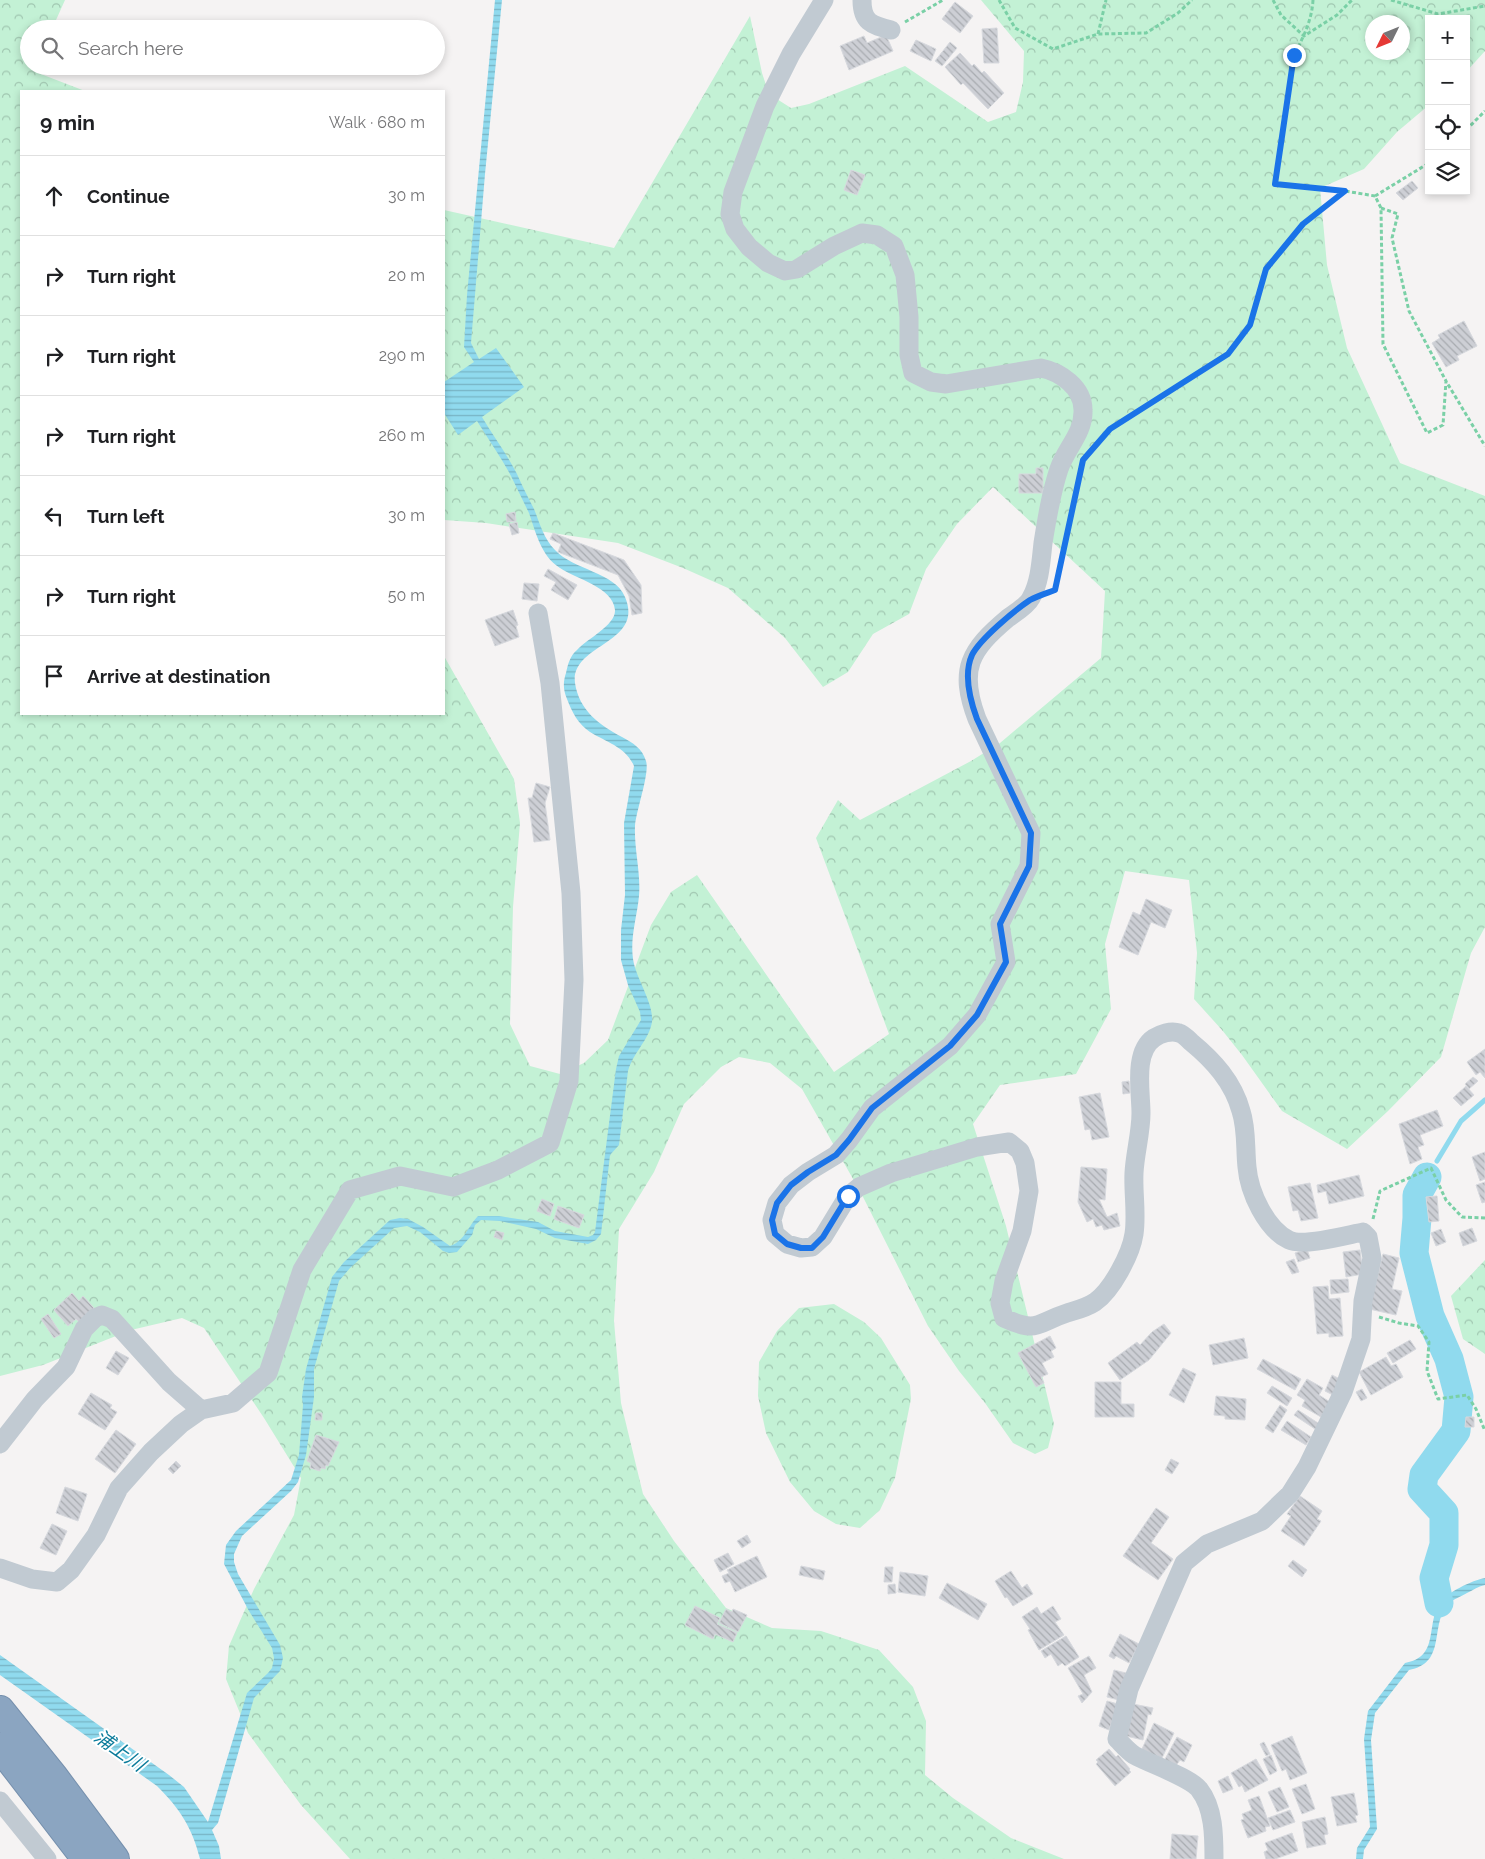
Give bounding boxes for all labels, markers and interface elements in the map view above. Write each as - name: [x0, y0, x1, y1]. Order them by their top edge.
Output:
- north arrow: [1365, 15, 1410, 60]
- map controls: [1425, 15, 1470, 195]
- button: +: [1425, 15, 1470, 60]
- search box: [20, 20, 445, 75]
- icon: search: [38, 34, 66, 62]
- text: Search here: [78, 37, 184, 59]
- route end: [1283, 44, 1306, 67]
- button: −: [1425, 60, 1470, 105]
- button: locate: [1425, 105, 1470, 150]
- text: 9 min: [40, 110, 95, 135]
- text: Walk · 680 m: [329, 113, 425, 132]
- button: layers: [1425, 150, 1470, 195]
- icon: ahead: [40, 182, 68, 210]
- text: Continue: [87, 185, 170, 207]
- text: 30 m: [388, 186, 425, 205]
- icon: right: [40, 262, 68, 290]
- text: Turn right: [87, 265, 176, 287]
- text: 20 m: [388, 266, 425, 285]
- icon: right: [40, 342, 68, 370]
- text: Turn right: [87, 345, 176, 367]
- text: 290 m: [379, 346, 425, 365]
- icon: right: [40, 422, 68, 450]
- text: Turn right: [87, 425, 176, 447]
- text: 260 m: [378, 426, 425, 445]
- icon: left: [40, 502, 68, 530]
- text: Turn left: [87, 505, 164, 527]
- text: 30 m: [388, 506, 425, 525]
- icon: right: [40, 582, 68, 610]
- text: Turn right: [87, 585, 176, 607]
- text: 50 m: [388, 586, 425, 605]
- icon: arrive: [40, 662, 68, 690]
- text: Arrive at destination: [87, 665, 271, 687]
- route start: [837, 1185, 860, 1208]
- water label: 浦上川: [90, 1725, 151, 1777]

